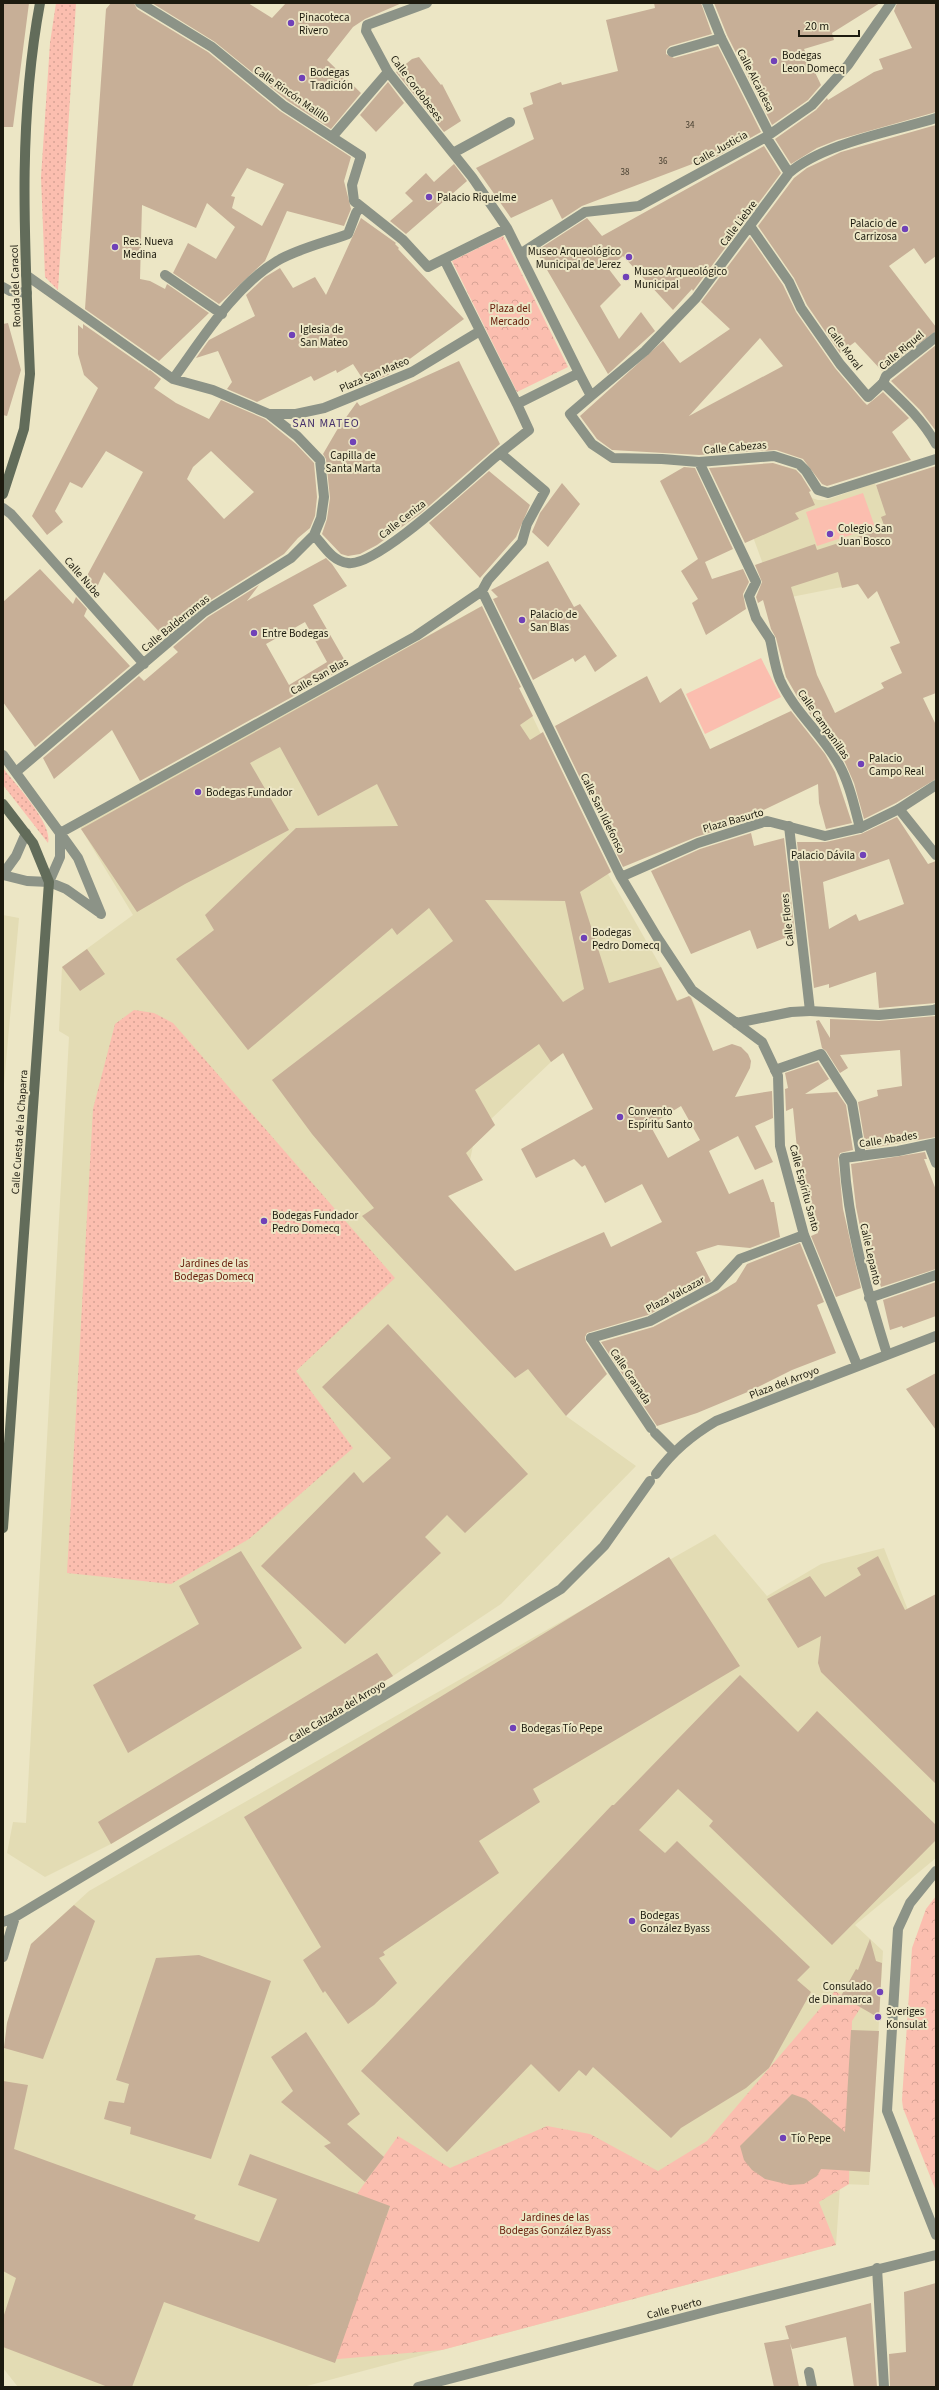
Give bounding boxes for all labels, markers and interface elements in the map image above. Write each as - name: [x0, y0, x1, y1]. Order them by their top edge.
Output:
- place label: Pinacoteca Rivero: [299, 10, 350, 38]
- scale bar: [799, 12, 859, 38]
- marker: Pinacoteca Rivero: [286, 18, 296, 28]
- text: 20 m: [805, 18, 829, 35]
- street label: Calle Alcaidesa: [733, 46, 778, 114]
- place label: Bodegas Leon Domecq: [782, 48, 845, 76]
- street label: Calle Cordobeses: [387, 52, 447, 125]
- marker: Bodegas Leon Domecq: [769, 56, 779, 66]
- street label: Calle Rincón Malillo: [251, 63, 333, 126]
- place label: Bodegas Tradición: [310, 65, 353, 93]
- marker: Bodegas Tradición: [297, 73, 307, 83]
- house number: 34: [686, 119, 695, 132]
- street label: Calle Justicia: [690, 127, 750, 170]
- house number: 36: [659, 155, 668, 168]
- house number: 38: [621, 166, 630, 179]
- place label: Palacio Riquelme: [437, 190, 517, 205]
- marker: Palacio Riquelme: [424, 192, 434, 202]
- street label: Calle Liebre: [716, 197, 761, 249]
- place label: Palacio de Carrizosa: [850, 216, 898, 244]
- marker: Palacio de Carrizosa: [900, 224, 910, 234]
- place label: Res. Nueva Medina: [123, 234, 173, 262]
- marker: Res. Nueva Medina: [110, 242, 120, 252]
- street label: Ronda del Caracol: [7, 244, 24, 328]
- place label: Museo Arqueológico Municipal de Jerez: [528, 244, 621, 272]
- marker: Museo Arqueológico Municipal de Jerez: [624, 252, 634, 262]
- place label: Museo Arqueológico Municipal: [634, 264, 727, 292]
- marker: Museo Arqueológico Municipal: [621, 272, 631, 282]
- park label: Plaza del Mercado: [489, 301, 531, 329]
- place label: Iglesia de San Mateo: [300, 322, 348, 350]
- street label: Calle Moral: [823, 323, 866, 373]
- street label: Calle Riquel: [876, 327, 927, 374]
- marker: Iglesia de San Mateo: [287, 330, 297, 340]
- street label: Plaza San Mateo: [337, 353, 412, 396]
- district label: SAN MATEO: [292, 415, 360, 432]
- marker: Capilla de Santa Marta: [348, 437, 358, 447]
- street label: Calle Cabezas: [703, 437, 767, 458]
- place label: Capilla de Santa Marta: [325, 448, 381, 476]
- street label: Calle Ceniza: [376, 496, 429, 542]
- place label: Colegio San Juan Bosco: [838, 521, 892, 549]
- marker: Colegio San Juan Bosco: [825, 529, 835, 539]
- street label: Calle Nube: [61, 554, 105, 601]
- street label: Calle Balderramas: [138, 591, 213, 656]
- place label: Palacio de San Blas: [530, 607, 578, 635]
- marker: Palacio de San Blas: [517, 615, 527, 625]
- place label: Entre Bodegas: [262, 626, 329, 641]
- marker: Entre Bodegas: [249, 628, 259, 638]
- street label: Calle San Blas: [288, 654, 351, 699]
- street label: Calle Campanillas: [794, 686, 853, 762]
- place label: Palacio Campo Real: [869, 751, 924, 779]
- marker: Palacio Campo Real: [856, 759, 866, 769]
- street label: Calle San Ildefonso: [577, 771, 629, 856]
- place label: Bodegas Fundador: [206, 785, 293, 800]
- marker: Bodegas Fundador: [193, 787, 203, 797]
- street label: Plaza Basurto: [701, 805, 765, 836]
- place label: Palacio Dávila: [791, 848, 855, 863]
- marker: Palacio Dávila: [858, 850, 868, 860]
- street label: Calle Flores: [777, 892, 798, 947]
- place label: Bodegas Pedro Domecq: [592, 925, 660, 953]
- marker: Bodegas Pedro Domecq: [579, 933, 589, 943]
- street label: Calle Cuesta de la Chaparra: [8, 1069, 31, 1195]
- place label: Convento Espíritu Santo: [628, 1104, 693, 1132]
- marker: Convento Espíritu Santo: [615, 1112, 625, 1122]
- street label: Calle Abades: [858, 1127, 919, 1151]
- street label: Calle Espíritu Santo: [786, 1143, 823, 1233]
- place label: Bodegas Fundador Pedro Domecq: [272, 1208, 359, 1236]
- marker: Bodegas Fundador Pedro Domecq: [259, 1216, 269, 1226]
- street label: Calle Lepanto: [856, 1222, 885, 1286]
- park label: Jardines de las Bodegas Domecq: [174, 1256, 254, 1284]
- street label: Plaza Valcazar: [643, 1273, 707, 1316]
- street label: Calle Granada: [606, 1345, 655, 1407]
- street label: Plaza del Arroyo: [747, 1362, 821, 1403]
- street label: Calle Calzada del Arroyo: [286, 1677, 389, 1746]
- place label: Bodegas Tío Pepe: [521, 1721, 603, 1736]
- marker: Bodegas Tío Pepe: [508, 1723, 518, 1733]
- place label: Bodegas González Byass: [640, 1908, 710, 1936]
- marker: Bodegas González Byass: [627, 1916, 637, 1926]
- place label: Consulado de Dinamarca: [808, 1979, 872, 2007]
- marker: Consulado de Dinamarca: [875, 1987, 885, 1997]
- place label: Sveriges Konsulat: [886, 2004, 927, 2032]
- marker: Sveriges Konsulat: [873, 2012, 883, 2022]
- place label: Tío Pepe: [791, 2131, 831, 2146]
- marker: Tío Pepe: [778, 2133, 788, 2143]
- park label: Jardines de las Bodegas González Byass: [499, 2210, 611, 2238]
- street label: Calle Puerto: [645, 2294, 703, 2323]

